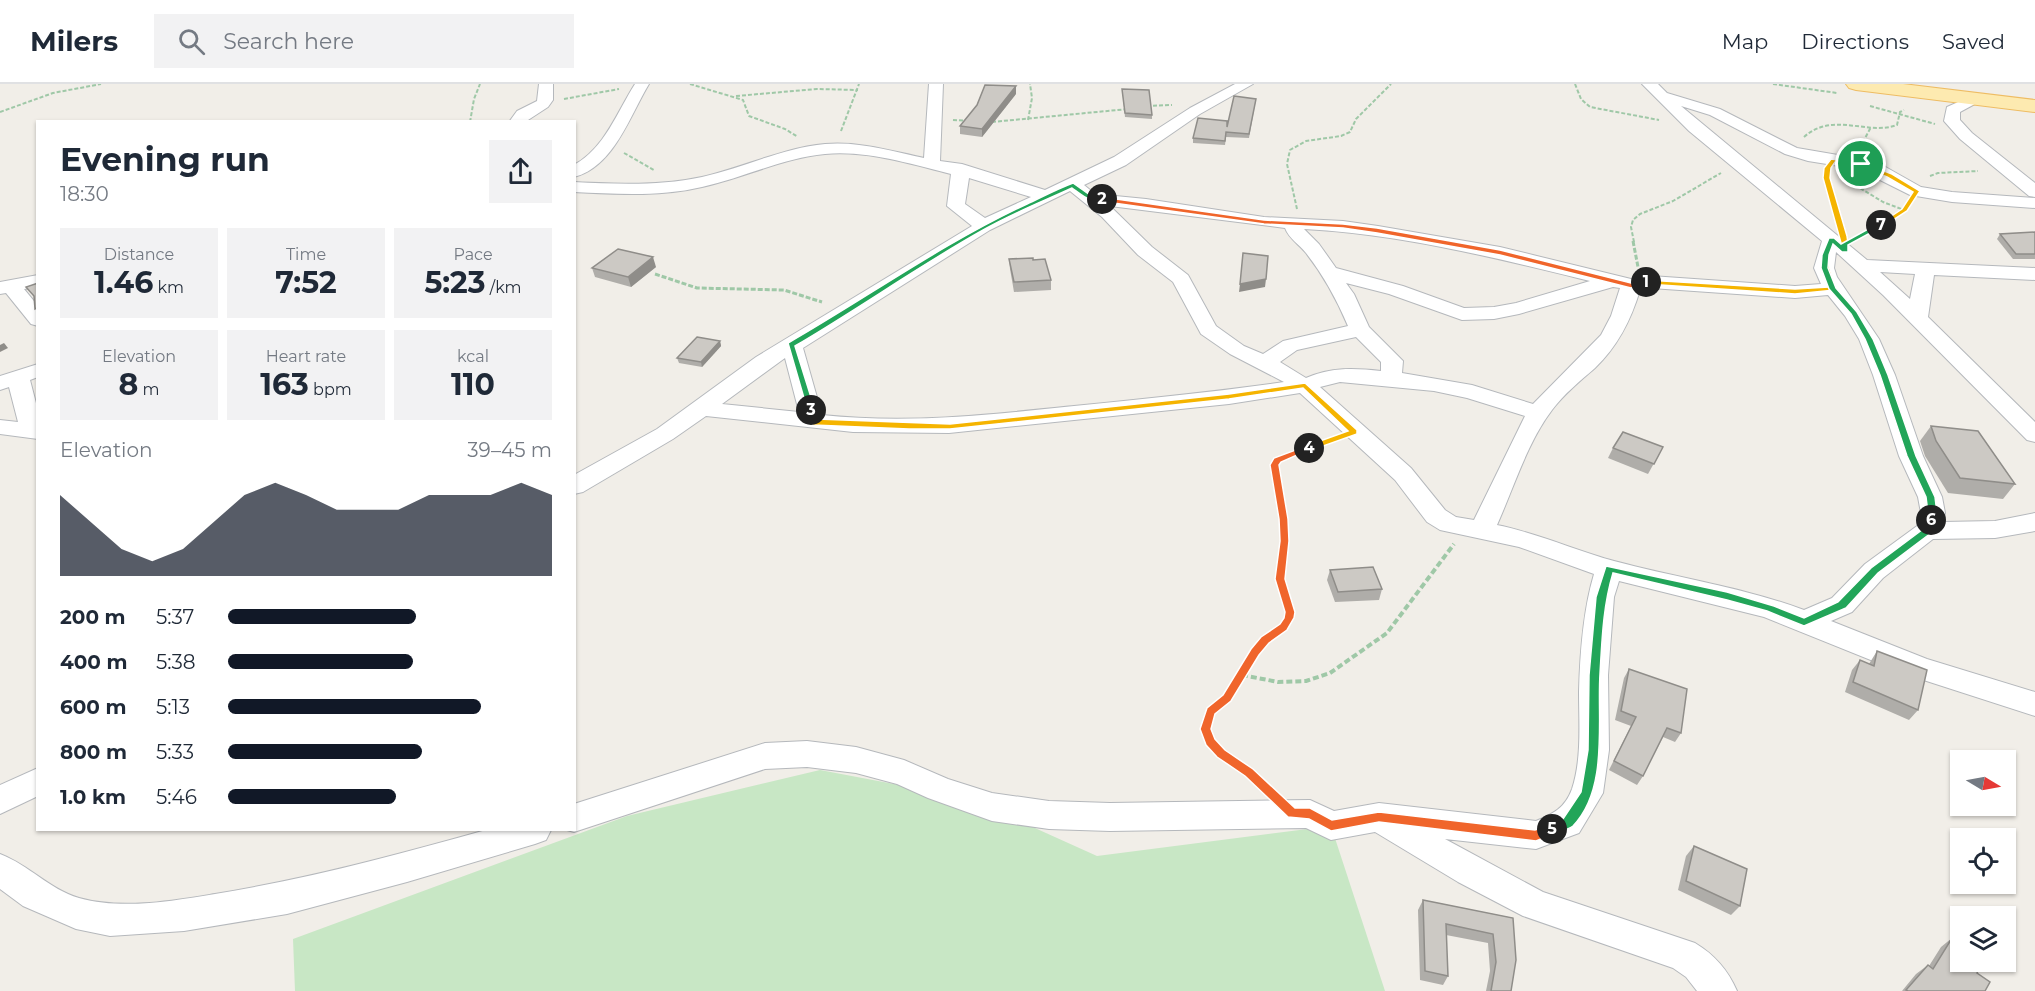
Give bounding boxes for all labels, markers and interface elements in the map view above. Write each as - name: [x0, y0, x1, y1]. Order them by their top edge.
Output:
- search box: [154, 14, 574, 68]
- text: Milers: [30, 24, 118, 58]
- icon: search: [175, 25, 208, 58]
- text: Search here: [223, 28, 354, 55]
- text: Map: [1722, 29, 1768, 54]
- text: Directions: [1801, 29, 1909, 54]
- text: Saved: [1942, 29, 2005, 54]
- pin: [1835, 138, 1886, 189]
- text: Evening run: [60, 139, 270, 179]
- button: share: [489, 140, 552, 203]
- icon: arrive: [1844, 147, 1877, 180]
- text: 18:30: [60, 182, 109, 206]
- pin: 2: [1087, 184, 1117, 214]
- text: 2: [1097, 189, 1107, 208]
- pin: 7: [1866, 210, 1896, 240]
- text: 7: [1876, 215, 1886, 234]
- text: Distance: [104, 245, 174, 264]
- text: Time: [286, 245, 326, 264]
- text: Pace: [453, 245, 493, 264]
- text: 1.46: [94, 264, 153, 301]
- text: 7:52: [275, 264, 337, 301]
- text: 5:23: [424, 264, 486, 301]
- pin: 1: [1631, 267, 1661, 297]
- text: 1: [1643, 272, 1649, 291]
- text: km: [153, 278, 184, 297]
- text: /km: [486, 278, 522, 297]
- text: Elevation: [102, 347, 176, 366]
- text: Heart rate: [266, 347, 346, 366]
- text: kcal: [457, 347, 489, 366]
- text: 8: [119, 366, 138, 403]
- text: 163: [260, 366, 309, 403]
- text: 110: [451, 366, 495, 403]
- text: m: [138, 380, 159, 399]
- text: bpm: [309, 380, 352, 399]
- pin: 3: [796, 395, 826, 425]
- text: 3: [806, 400, 816, 419]
- pin: 4: [1294, 433, 1324, 463]
- text: Elevation: [60, 438, 152, 462]
- text: 39–45 m: [467, 438, 552, 462]
- text: 4: [1303, 438, 1315, 457]
- pin: 6: [1916, 505, 1946, 535]
- text: 6: [1926, 510, 1936, 529]
- text: 200 m: [60, 605, 126, 629]
- text: 5:37: [156, 605, 194, 629]
- text: 400 m: [60, 650, 128, 674]
- text: 5:38: [156, 650, 196, 674]
- text: 600 m: [60, 695, 127, 719]
- text: 5:13: [156, 695, 190, 719]
- text: 800 m: [60, 740, 127, 764]
- text: 5:33: [156, 740, 194, 764]
- north arrow: [1950, 750, 2016, 816]
- map controls: [1950, 750, 2016, 972]
- text: 1.0 km: [60, 785, 126, 809]
- text: 5:46: [156, 785, 197, 809]
- pin: 5: [1537, 814, 1567, 844]
- text: 5: [1547, 819, 1557, 838]
- button: locate: [1950, 828, 2016, 894]
- button: layers: [1950, 906, 2016, 972]

